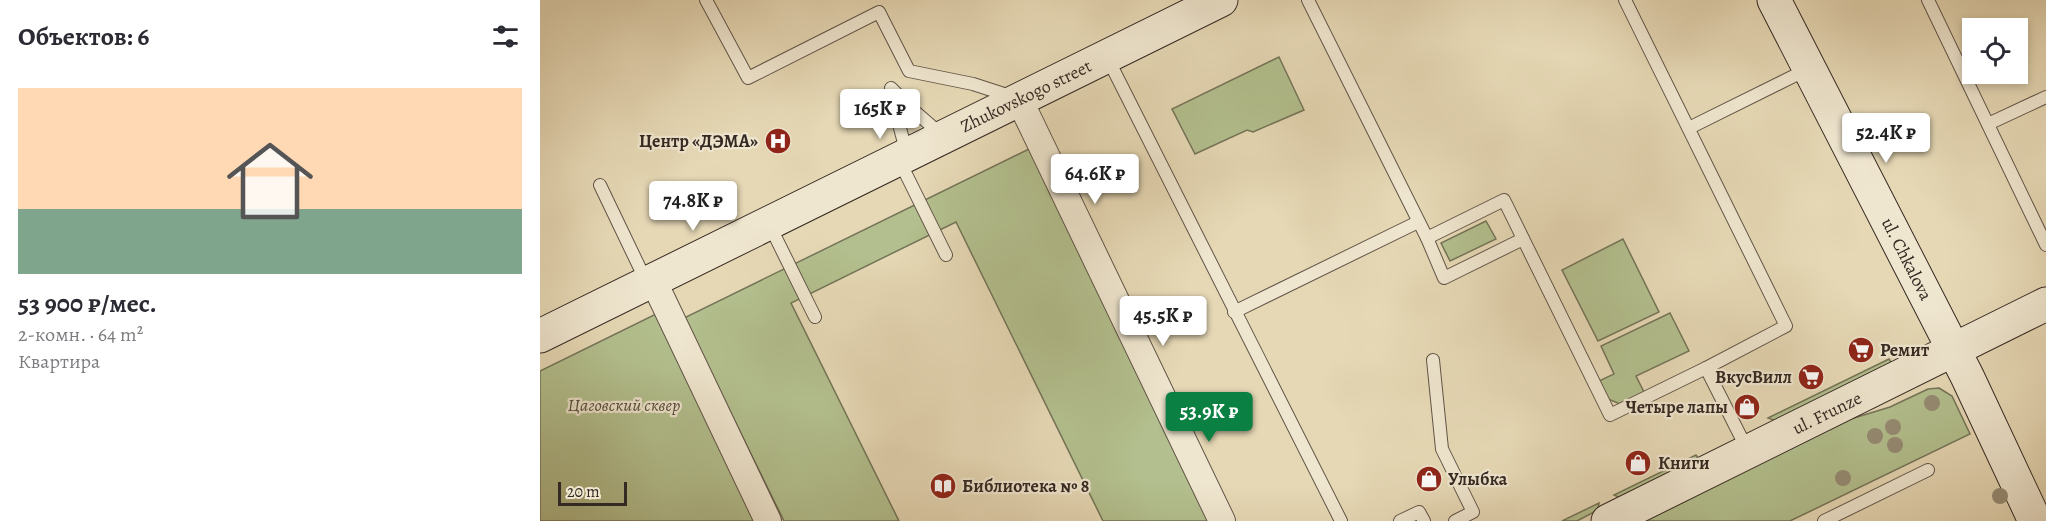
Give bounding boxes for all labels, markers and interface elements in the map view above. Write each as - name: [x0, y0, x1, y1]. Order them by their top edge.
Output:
- map controls: [1962, 18, 2028, 84]
- button: locate: [1962, 18, 2028, 84]
- text: Объектов: 6: [18, 19, 149, 54]
- icon: filters: [489, 20, 522, 53]
- street label: Zhukovskogo street: [956, 54, 1096, 138]
- pin: 165K ₽: [831, 89, 929, 140]
- text: 165K ₽: [854, 95, 906, 122]
- pin: 52.4K ₽: [1831, 113, 1941, 164]
- text: 52.4K ₽: [1856, 119, 1916, 146]
- hospital icon: Центр «ДЭМА»: [763, 126, 793, 156]
- icon: home: [216, 127, 324, 235]
- place label: Центр «ДЭМА»: [639, 129, 758, 153]
- pin: 64.6K ₽: [1040, 154, 1150, 205]
- text: 64.6K ₽: [1065, 160, 1125, 187]
- pin: 74.8K ₽: [638, 181, 748, 232]
- text: 74.8K ₽: [663, 187, 723, 214]
- street label: ul. Chkalova: [1876, 214, 1938, 305]
- text: 53 900 ₽/мес.: [18, 286, 157, 321]
- pin: 45.5K ₽: [1108, 296, 1218, 347]
- text: 45.5K ₽: [1134, 302, 1192, 329]
- text: 2-комн. · 64 m²: [18, 321, 143, 348]
- supermarket icon: Ремит: [1846, 335, 1876, 365]
- place label: Ремит: [1880, 338, 1929, 362]
- text: Квартира: [18, 348, 100, 375]
- supermarket icon: ВкусВилл: [1796, 362, 1826, 392]
- place label: ВкусВилл: [1715, 365, 1792, 389]
- street label: ul. Frunze: [1788, 386, 1866, 440]
- pin: 53.9K ₽: [1154, 392, 1264, 443]
- shop icon: Четыре лапы: [1732, 392, 1762, 422]
- park label: Цаговский сквер: [568, 393, 680, 417]
- place label: Четыре лапы: [1626, 395, 1728, 419]
- text: 53.9K ₽: [1180, 398, 1238, 425]
- shop icon: Книги: [1623, 448, 1653, 478]
- place label: Книги: [1658, 451, 1710, 475]
- shop icon: Улыбка: [1414, 464, 1444, 494]
- place label: Улыбка: [1448, 467, 1508, 491]
- library icon: Библиотека № 8: [928, 471, 958, 501]
- place label: Библиотека № 8: [962, 474, 1089, 498]
- scale bar: [558, 479, 627, 506]
- text: 20 m: [567, 481, 600, 503]

